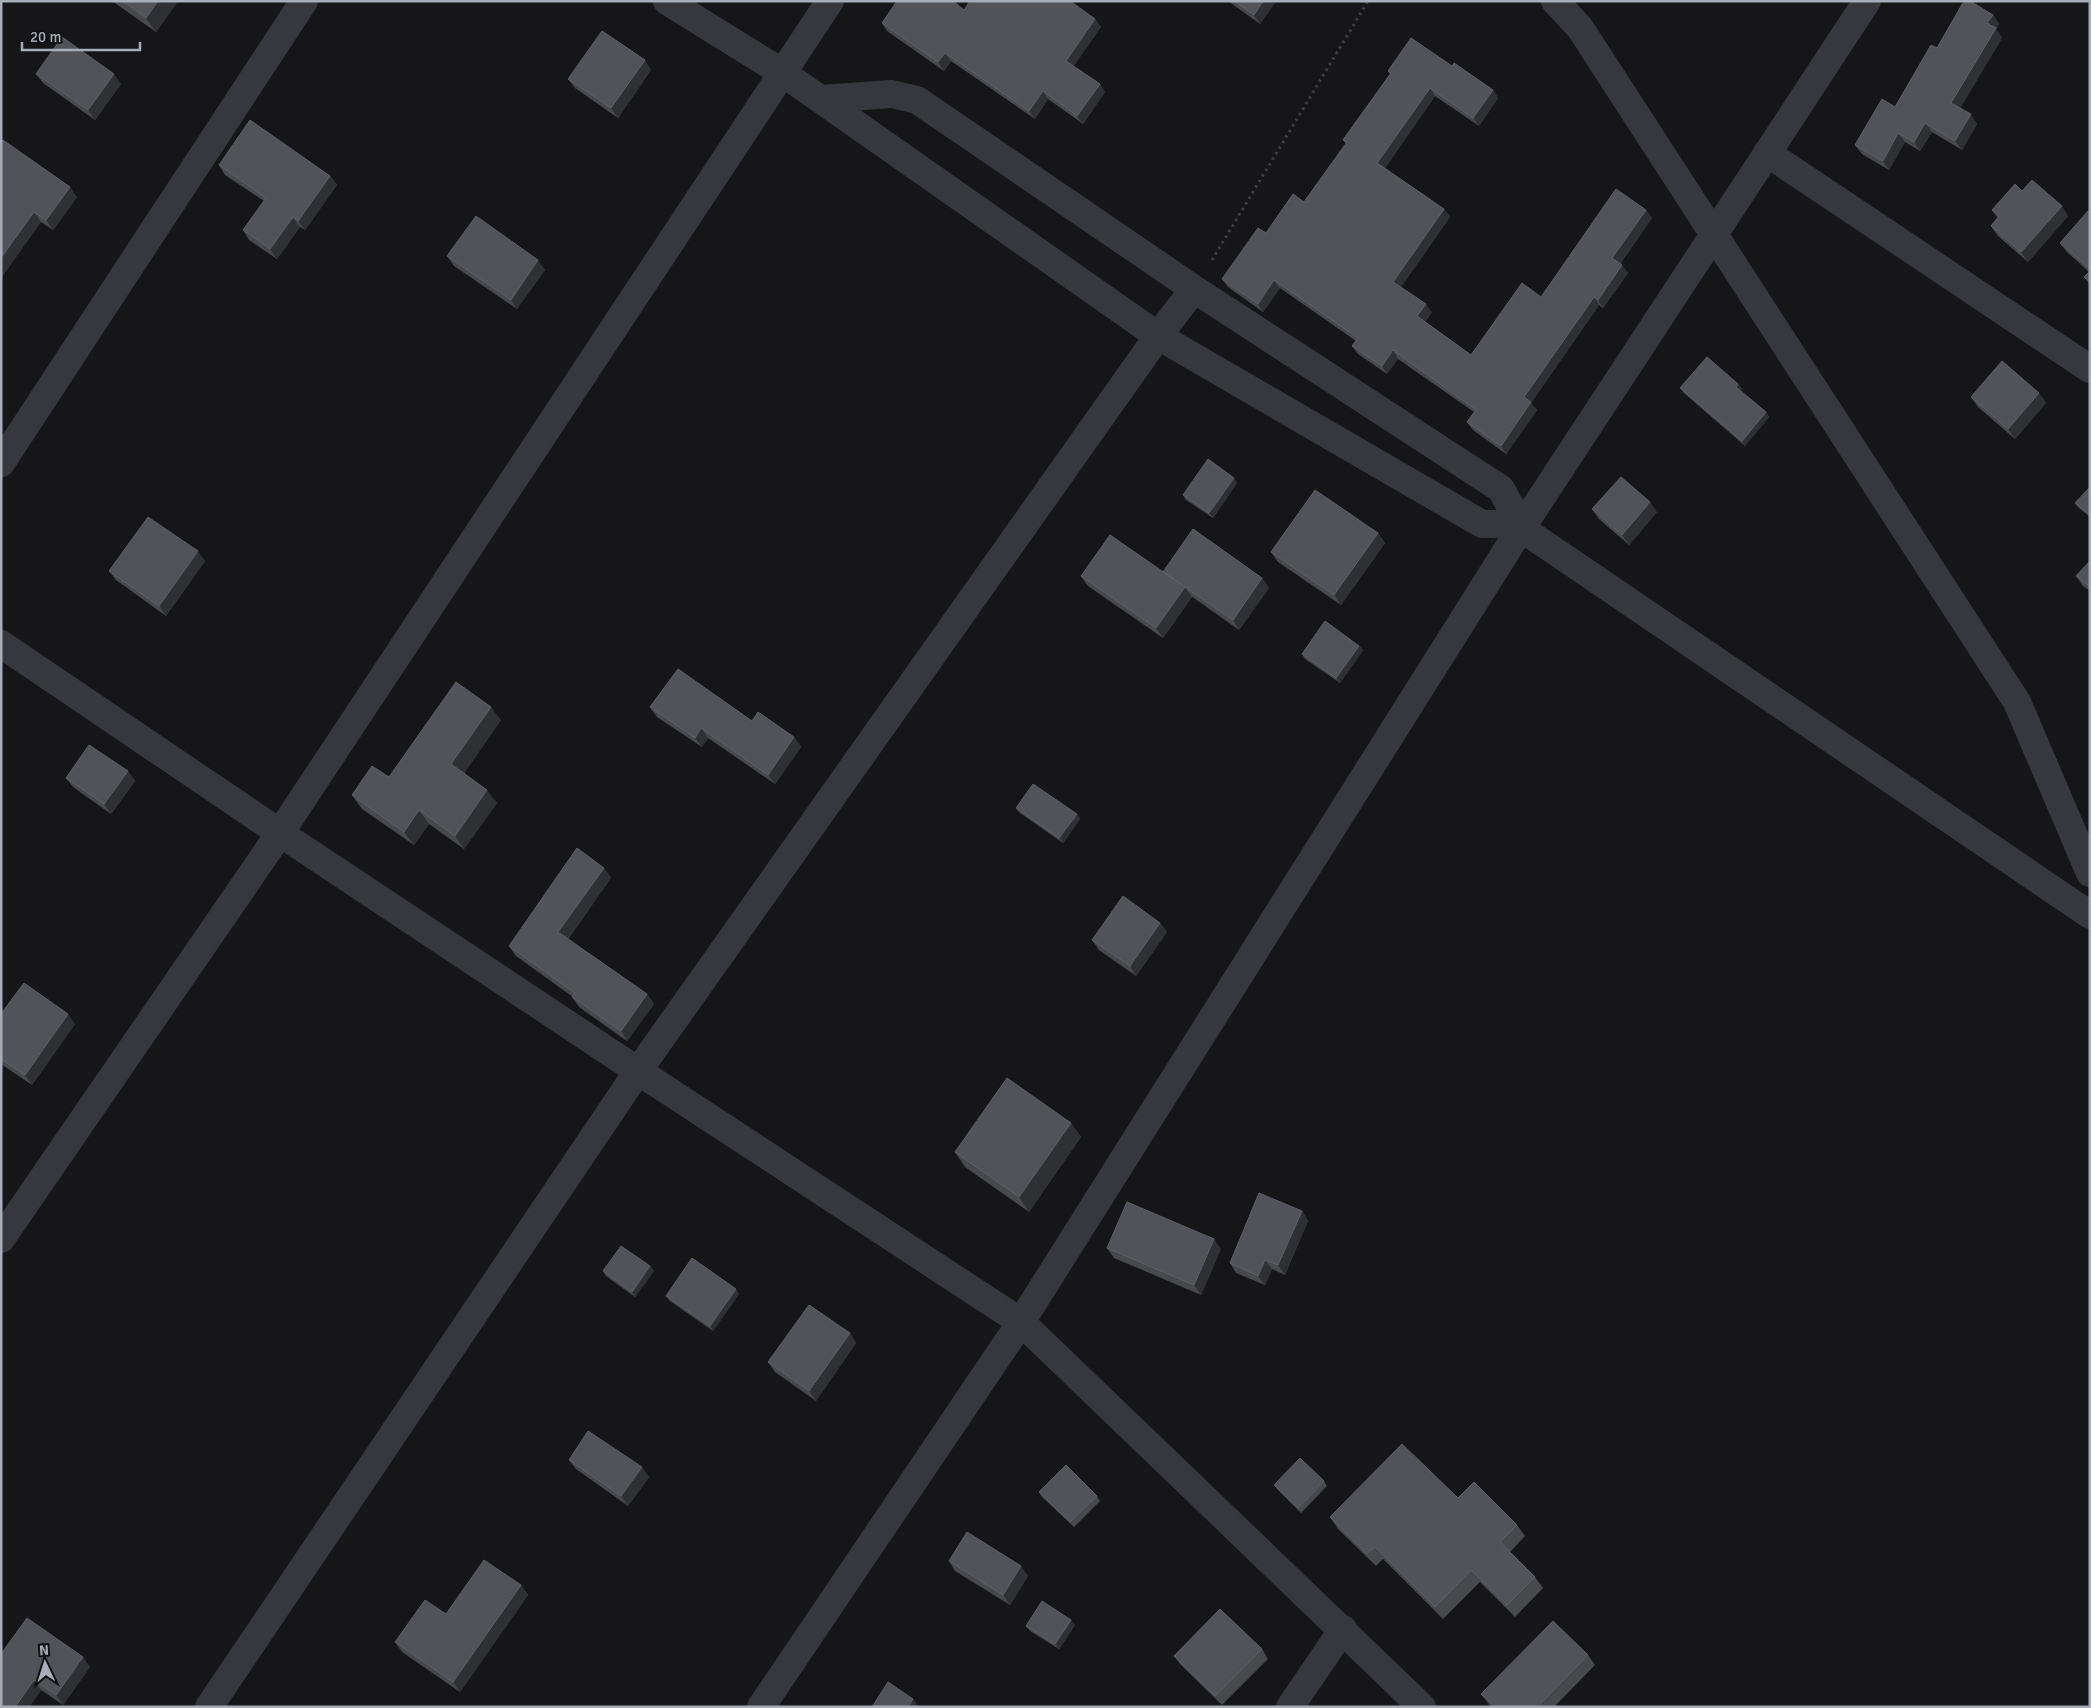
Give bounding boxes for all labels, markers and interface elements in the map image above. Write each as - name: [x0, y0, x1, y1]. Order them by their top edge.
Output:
- scale bar: [22, 20, 140, 52]
- text: 20 m: [30, 28, 61, 46]
- north arrow: [20, 1638, 70, 1688]
- text: N: [39, 1642, 50, 1659]

